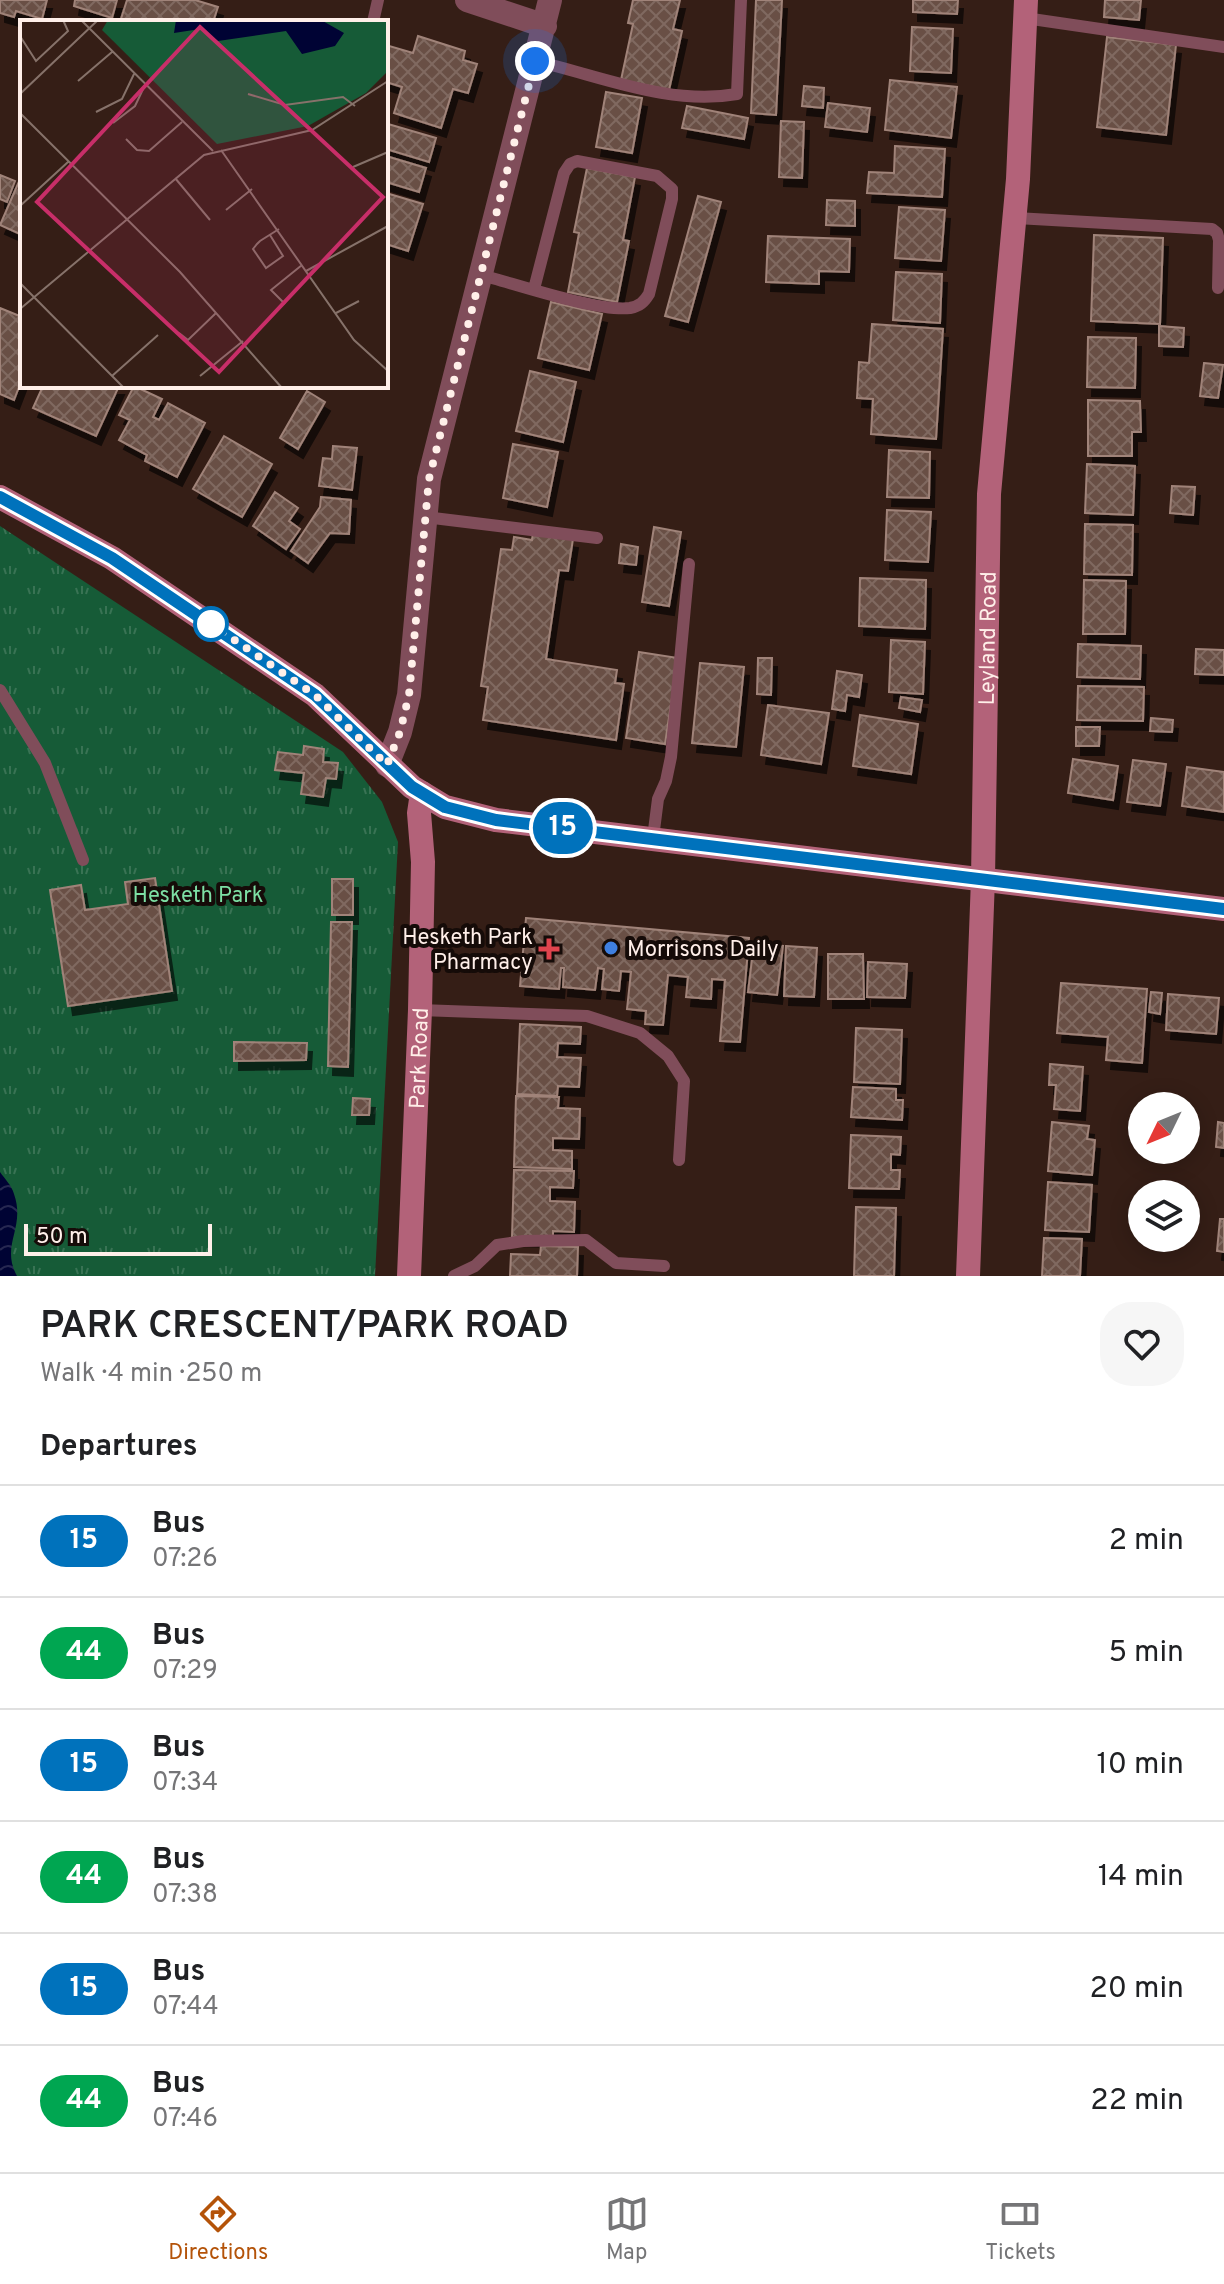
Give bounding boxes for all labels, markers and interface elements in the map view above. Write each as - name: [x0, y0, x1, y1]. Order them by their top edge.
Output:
- inset map: [20, 20, 388, 388]
- your location: [515, 41, 555, 81]
- street label: Leyland Road: [975, 571, 1004, 706]
- unlabelled marker: [194, 607, 228, 641]
- line badge: 15: [527, 802, 599, 854]
- text: 15: [549, 810, 577, 846]
- park label: Hesketh Park: [133, 883, 263, 910]
- place label: Hesketh Park Pharmacy: [402, 925, 533, 977]
- place label: Morrisons Daily: [627, 937, 779, 964]
- marker: Morrisons Daily: [602, 939, 620, 957]
- marker: Hesketh Park Pharmacy: [540, 940, 558, 958]
- street label: Park Road: [405, 1007, 436, 1110]
- north arrow: [1128, 1092, 1200, 1164]
- map controls: [1128, 1092, 1200, 1252]
- button: layers: [1128, 1180, 1200, 1252]
- scale bar: [24, 1220, 212, 1256]
- text: 50 m: [36, 1224, 88, 1251]
- button: heart: [1100, 1302, 1184, 1386]
- text: PARK CRESCENT/PARK ROAD: [40, 1303, 569, 1352]
- text: Walk · 4 min · 250 m: [40, 1358, 262, 1391]
- text: Departures: [40, 1429, 198, 1466]
- text: Bus: [152, 1506, 205, 1543]
- text: 15: [70, 1523, 98, 1559]
- text: 2 min: [1109, 1523, 1184, 1560]
- text: 07:26: [152, 1543, 218, 1576]
- text: Bus: [152, 1618, 205, 1655]
- text: 44: [66, 1635, 102, 1671]
- text: 5 min: [1108, 1635, 1184, 1672]
- text: 07:29: [152, 1655, 218, 1688]
- text: Bus: [152, 1730, 205, 1767]
- text: 15: [70, 1747, 98, 1783]
- text: 10 min: [1097, 1747, 1184, 1784]
- text: 07:34: [152, 1767, 218, 1800]
- text: Bus: [152, 1842, 205, 1879]
- text: 44: [66, 1859, 102, 1895]
- text: 14 min: [1098, 1859, 1184, 1896]
- text: 07:38: [152, 1879, 218, 1912]
- text: Bus: [152, 1954, 205, 1991]
- text: 15: [70, 1971, 98, 2007]
- text: 20 min: [1089, 1971, 1184, 2008]
- text: 07:44: [152, 1991, 219, 2024]
- text: Bus: [152, 2066, 205, 2103]
- text: 44: [66, 2083, 102, 2119]
- text: 22 min: [1090, 2083, 1184, 2120]
- text: 07:46: [152, 2103, 218, 2136]
- tab: Directions: [168, 2192, 268, 2267]
- tab: Map: [605, 2192, 649, 2267]
- tab: Tickets: [985, 2192, 1056, 2267]

